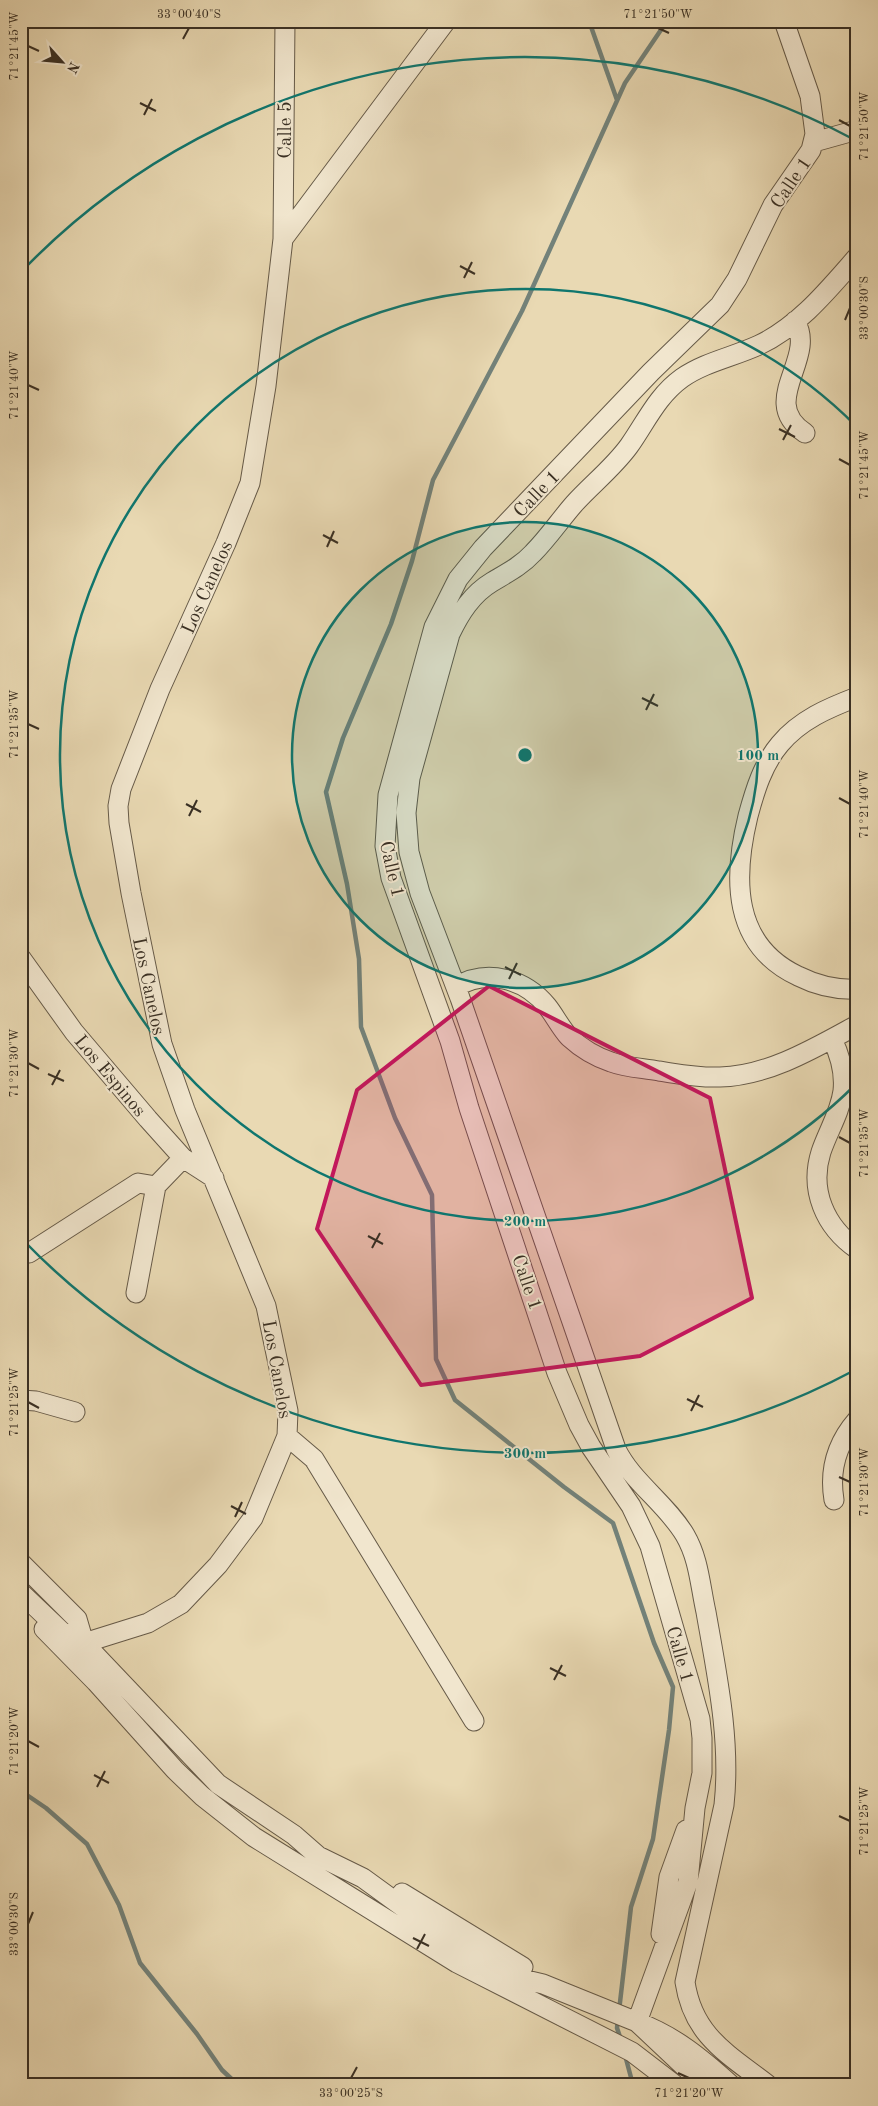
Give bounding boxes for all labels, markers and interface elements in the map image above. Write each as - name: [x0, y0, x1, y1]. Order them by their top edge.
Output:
- text: 71°21'50"W: [623, 8, 693, 21]
- text: 33°00'40"S: [157, 9, 221, 21]
- text: 71°21'45"W: [8, 11, 21, 81]
- north arrow: [38, 38, 88, 88]
- text: N: [64, 60, 81, 76]
- text: 71°21'50"W: [858, 91, 871, 161]
- street label: Calle 5: [277, 101, 296, 159]
- street label: Calle 1: [768, 154, 816, 213]
- text: 33°00'30"S: [859, 276, 871, 340]
- text: 71°21'40"W: [9, 350, 21, 420]
- text: 71°21'45"W: [858, 430, 871, 500]
- street label: Calle 1: [511, 467, 565, 522]
- street label: Los Canelos: [179, 539, 237, 637]
- text: 71°21'35"W: [8, 689, 21, 759]
- centre of rings: [516, 746, 534, 764]
- text: 100 m: [737, 749, 779, 764]
- text: 71°21'40"W: [859, 769, 871, 839]
- street label: Calle 1: [375, 839, 406, 900]
- street label: Los Canelos: [128, 936, 167, 1037]
- text: 71°21'30"W: [9, 1028, 21, 1098]
- street label: Los Espinos: [70, 1032, 148, 1121]
- text: 71°21'35"W: [858, 1108, 871, 1178]
- text: 200 m: [504, 1215, 546, 1230]
- street label: Calle 1: [507, 1253, 544, 1313]
- street label: Los Canelos: [258, 1319, 294, 1420]
- text: 71°21'25"W: [8, 1367, 21, 1437]
- text: 300 m: [504, 1447, 546, 1462]
- text: 71°21'30"W: [859, 1447, 871, 1517]
- street label: Calle 1: [662, 1624, 696, 1685]
- text: 71°21'20"W: [9, 1706, 21, 1776]
- text: 71°21'25"W: [858, 1786, 871, 1856]
- text: 33°00'30"S: [9, 1892, 21, 1956]
- text: 33°00'25"S: [319, 2087, 383, 2100]
- text: 71°21'20"W: [654, 2088, 724, 2100]

